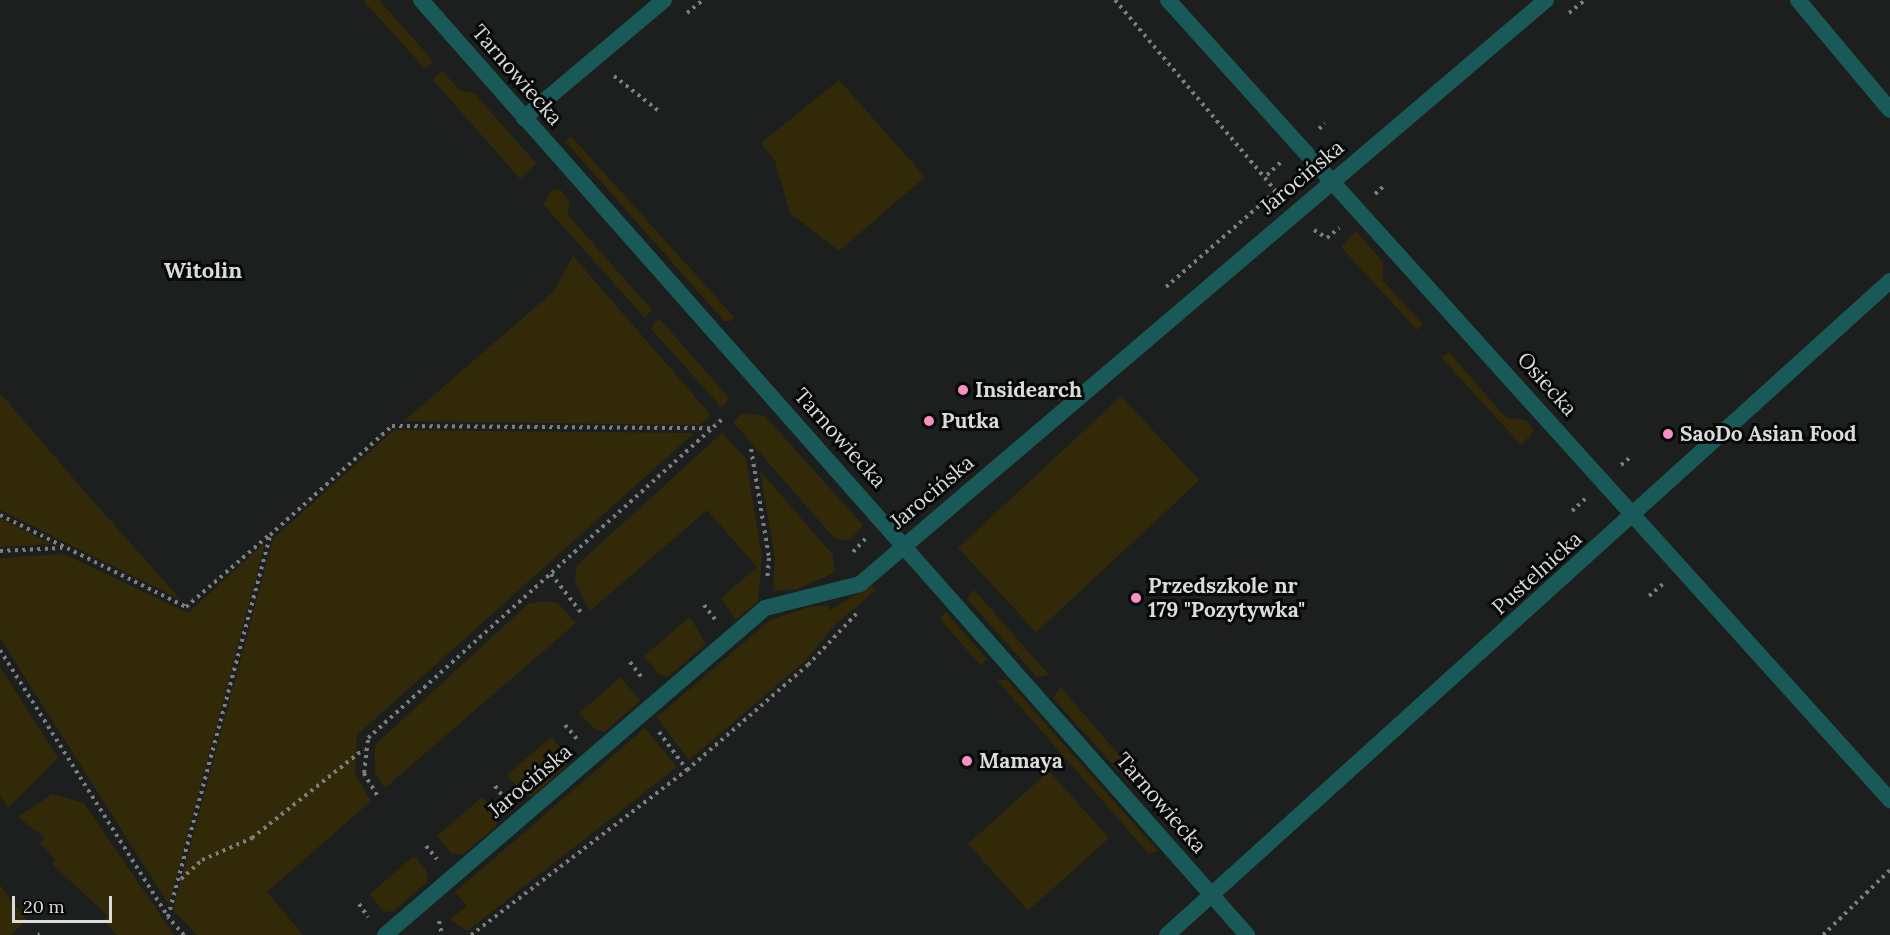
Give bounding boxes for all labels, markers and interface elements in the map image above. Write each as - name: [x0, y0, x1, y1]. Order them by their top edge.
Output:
- street label: Tarnowiecka: [466, 20, 568, 130]
- street label: Jarocińska: [1255, 135, 1349, 219]
- district label: Witolin: [164, 258, 242, 284]
- street label: Osiecka: [1512, 347, 1582, 421]
- place label: Insidearch: [975, 377, 1082, 403]
- street label: Tarnowiecka: [789, 383, 891, 493]
- marker: Insidearch: [956, 383, 970, 397]
- place label: Putka: [941, 408, 999, 434]
- marker: Putka: [922, 414, 936, 428]
- place label: SaoDo Asian Food: [1680, 421, 1857, 447]
- marker: SaoDo Asian Food: [1661, 427, 1675, 441]
- street label: Jarocińska: [885, 450, 979, 534]
- street label: Pustelnicka: [1487, 526, 1587, 620]
- place label: Przedszkole nr 179 "Pozytywka": [1148, 573, 1305, 623]
- marker: Przedszkole nr 179 "Pozytywka": [1129, 591, 1143, 605]
- street label: Jarocińska: [483, 739, 577, 823]
- place label: Mamaya: [979, 748, 1063, 774]
- street label: Tarnowiecka: [1110, 748, 1212, 858]
- marker: Mamaya: [960, 754, 974, 768]
- scale bar: [15, 884, 116, 922]
- text: 20 m: [23, 895, 65, 918]

